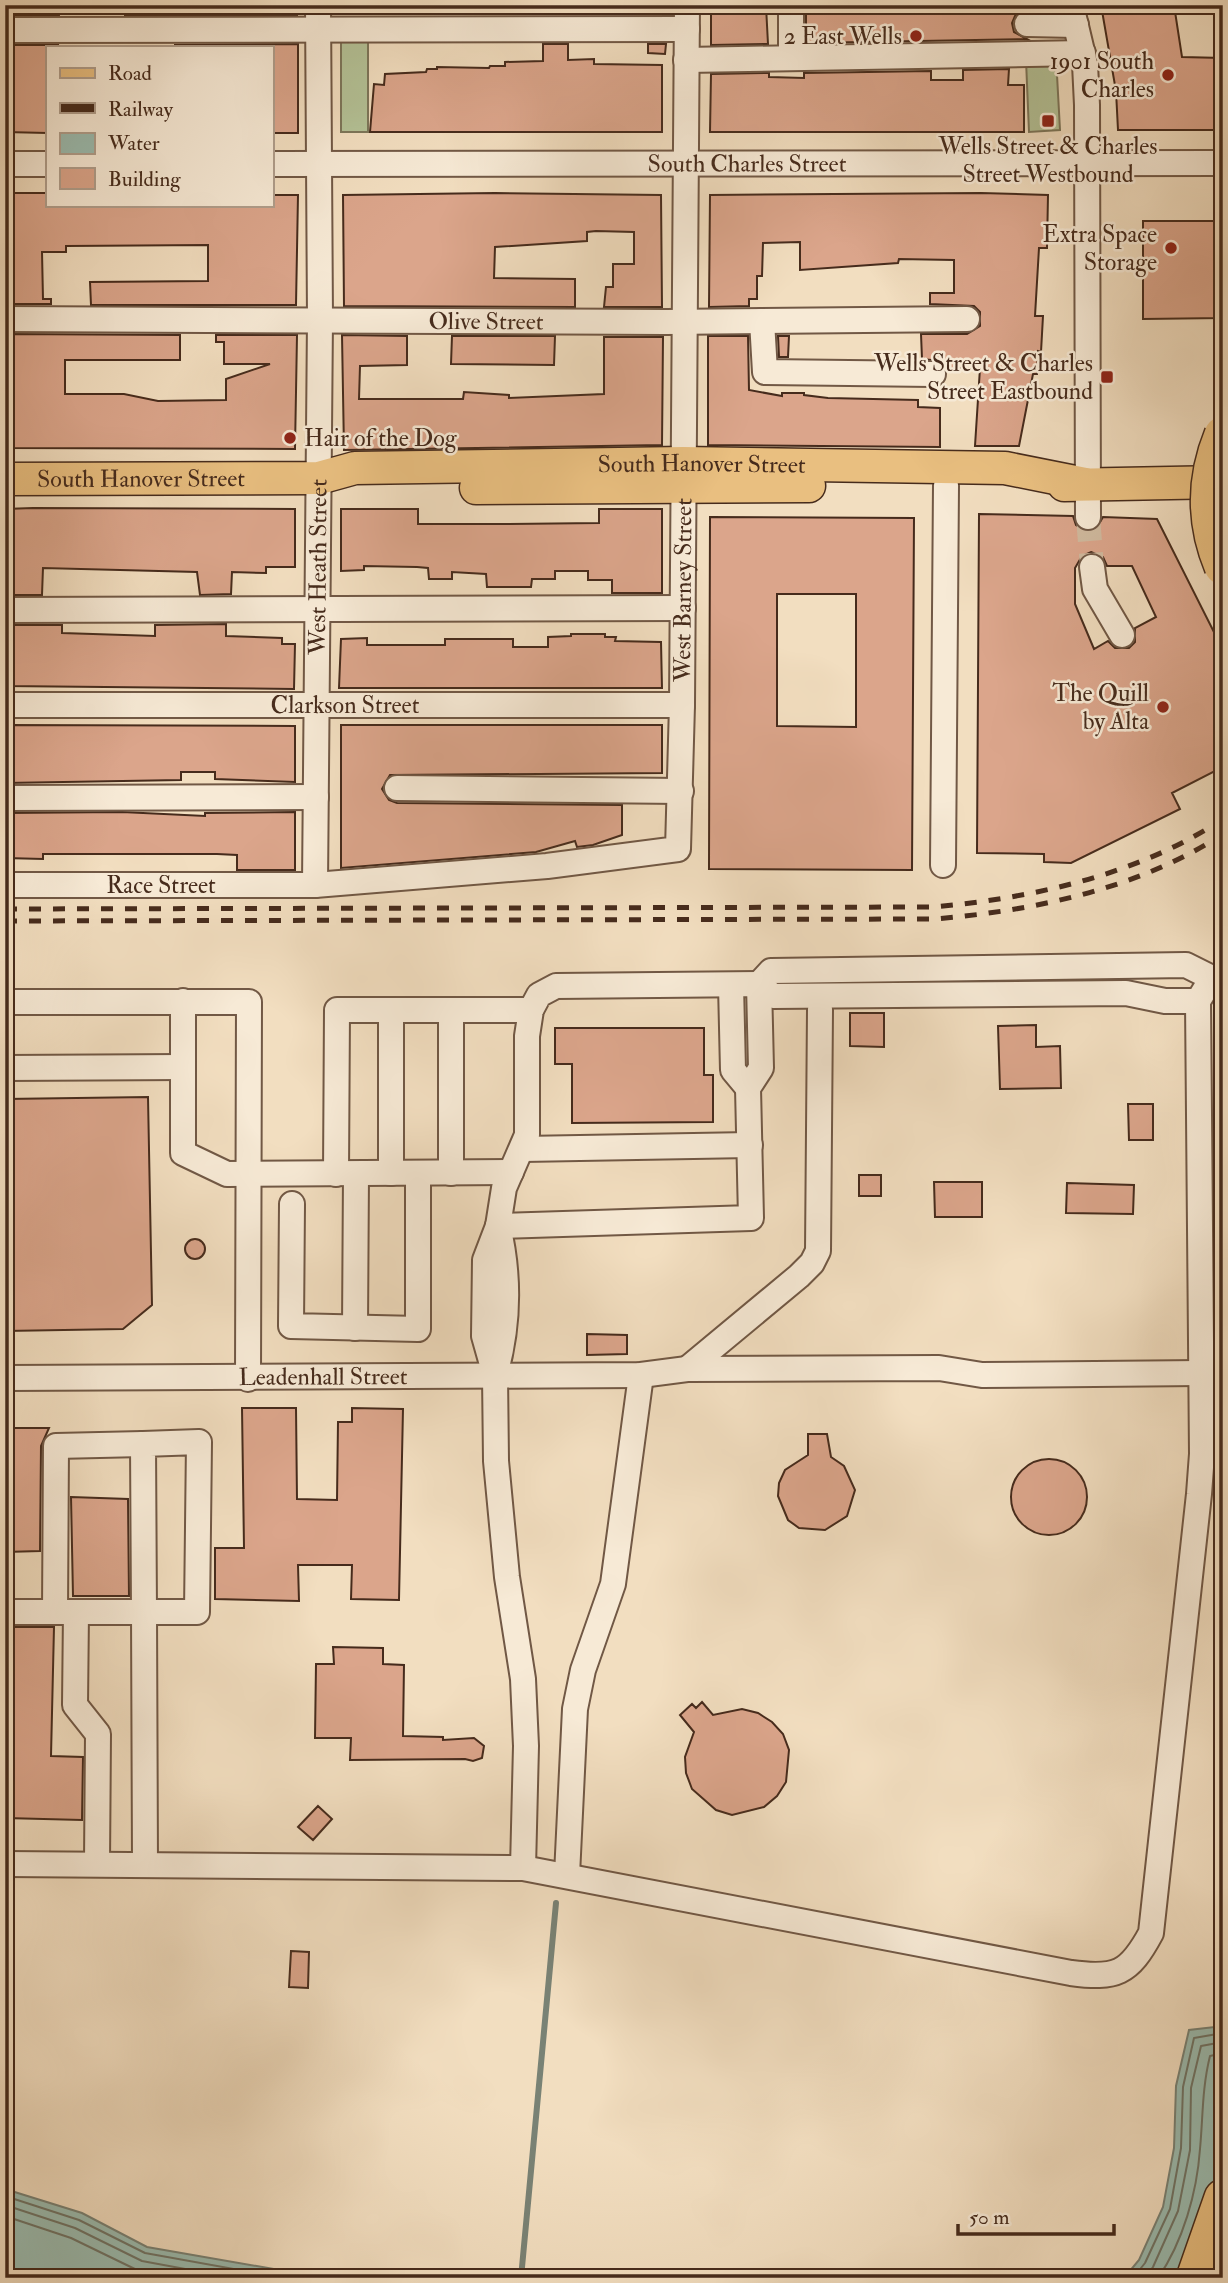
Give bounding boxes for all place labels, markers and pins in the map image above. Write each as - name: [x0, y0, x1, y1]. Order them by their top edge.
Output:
- place label: 2 East Wells: [784, 21, 902, 52]
- marker: 2 East Wells: [908, 28, 924, 44]
- place label: 1901 South Charles: [1050, 46, 1154, 105]
- marker: 1901 South Charles: [1160, 67, 1176, 83]
- marker: Wells Street & Charles Street Westbound: [1040, 113, 1056, 129]
- place label: Wells Street & Charles Street Westbound: [937, 131, 1158, 190]
- place label: Extra Space Storage: [1042, 219, 1157, 278]
- marker: Extra Space Storage: [1163, 240, 1179, 256]
- place label: Wells Street & Charles Street Eastbound: [873, 348, 1093, 407]
- marker: Wells Street & Charles Street Eastbound: [1099, 369, 1115, 385]
- place label: Hair of the Dog: [304, 423, 458, 454]
- marker: Hair of the Dog: [282, 430, 298, 446]
- place label: The Quill by Alta: [1052, 678, 1150, 737]
- marker: The Quill by Alta: [1155, 699, 1171, 715]

